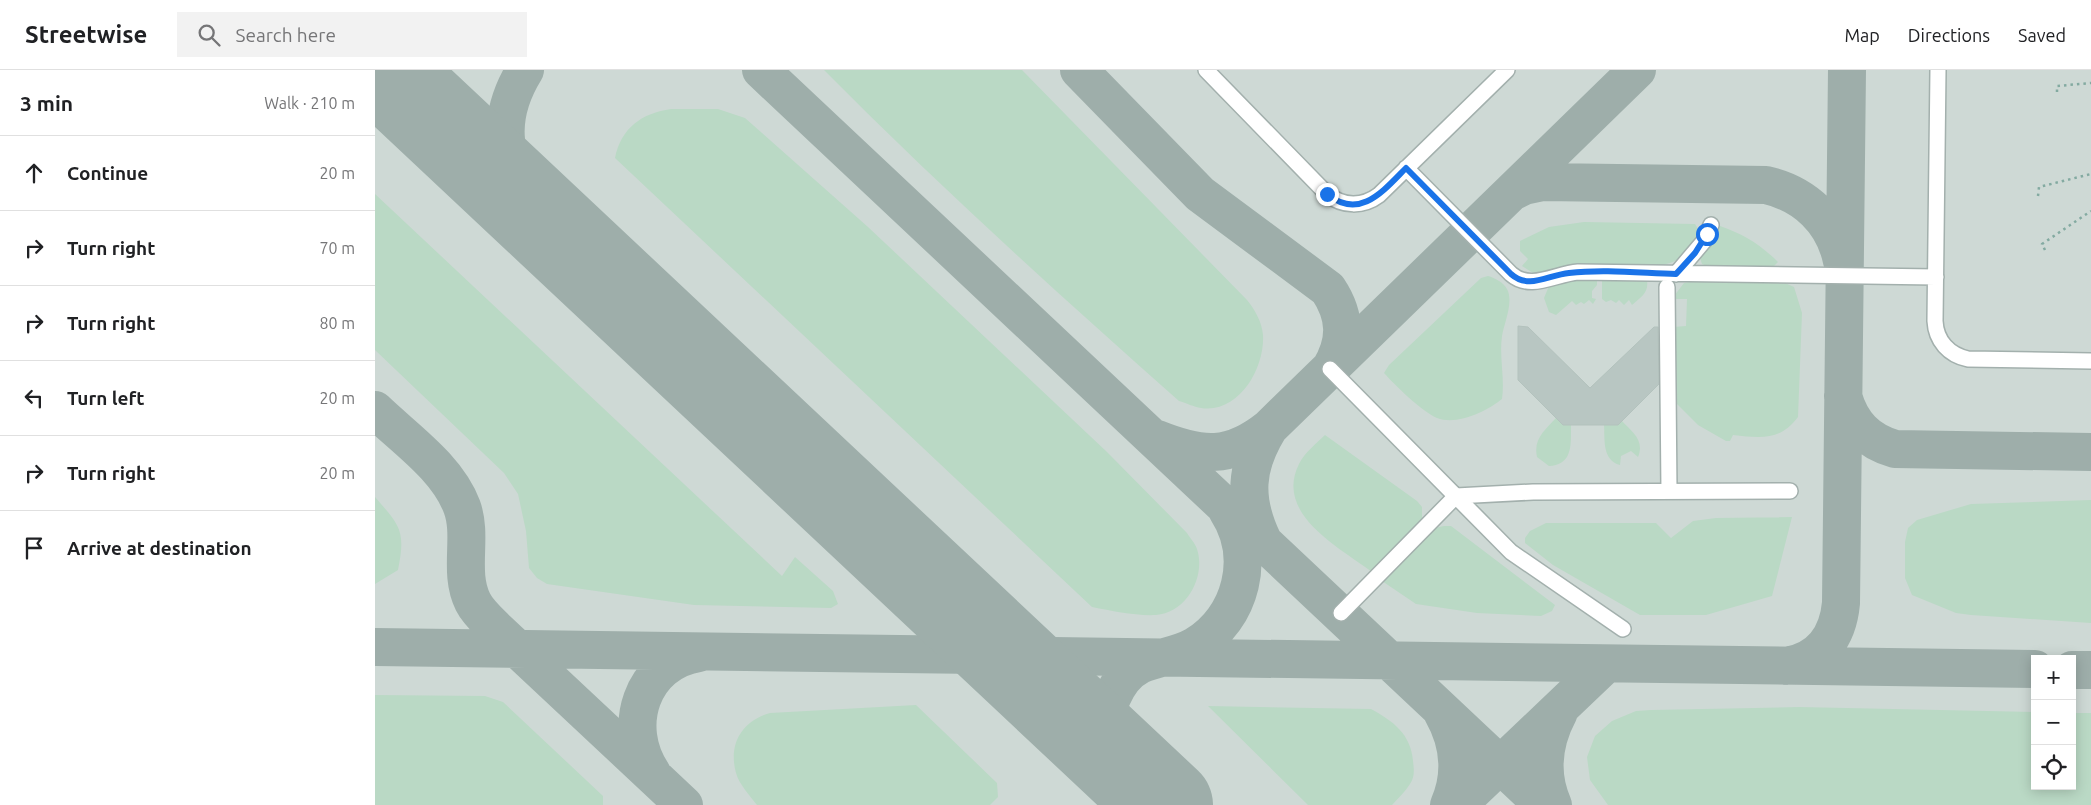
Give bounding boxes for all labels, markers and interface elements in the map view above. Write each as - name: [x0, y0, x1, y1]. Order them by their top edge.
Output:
- search box: [177, 12, 527, 57]
- text: Streetwise: [25, 21, 147, 48]
- icon: search: [195, 21, 223, 49]
- text: Search here: [235, 24, 336, 46]
- text: Map: [1844, 25, 1880, 45]
- text: Directions: [1908, 25, 1990, 45]
- text: Saved: [2018, 25, 2066, 45]
- text: 3 min: [20, 91, 73, 115]
- text: Walk · 210 m: [264, 94, 355, 112]
- icon: ahead: [20, 159, 48, 187]
- text: Continue: [67, 162, 148, 184]
- text: 20 m: [319, 164, 355, 182]
- route end: [1316, 183, 1339, 206]
- route start: [1696, 223, 1719, 246]
- icon: right: [20, 234, 48, 262]
- text: Turn right: [67, 237, 155, 259]
- text: 70 m: [319, 239, 355, 257]
- icon: right: [20, 309, 48, 337]
- text: Turn right: [67, 312, 155, 334]
- text: 80 m: [319, 314, 355, 332]
- icon: left: [20, 384, 48, 412]
- text: Turn left: [67, 387, 145, 409]
- text: 20 m: [319, 389, 355, 407]
- icon: right: [20, 459, 48, 487]
- text: Turn right: [67, 462, 155, 484]
- text: 20 m: [319, 464, 355, 482]
- icon: arrive: [20, 534, 48, 562]
- text: Arrive at destination: [67, 537, 252, 559]
- map controls: [2031, 655, 2076, 790]
- button: +: [2031, 655, 2076, 700]
- button: −: [2031, 700, 2076, 745]
- button: locate: [2031, 745, 2076, 790]

